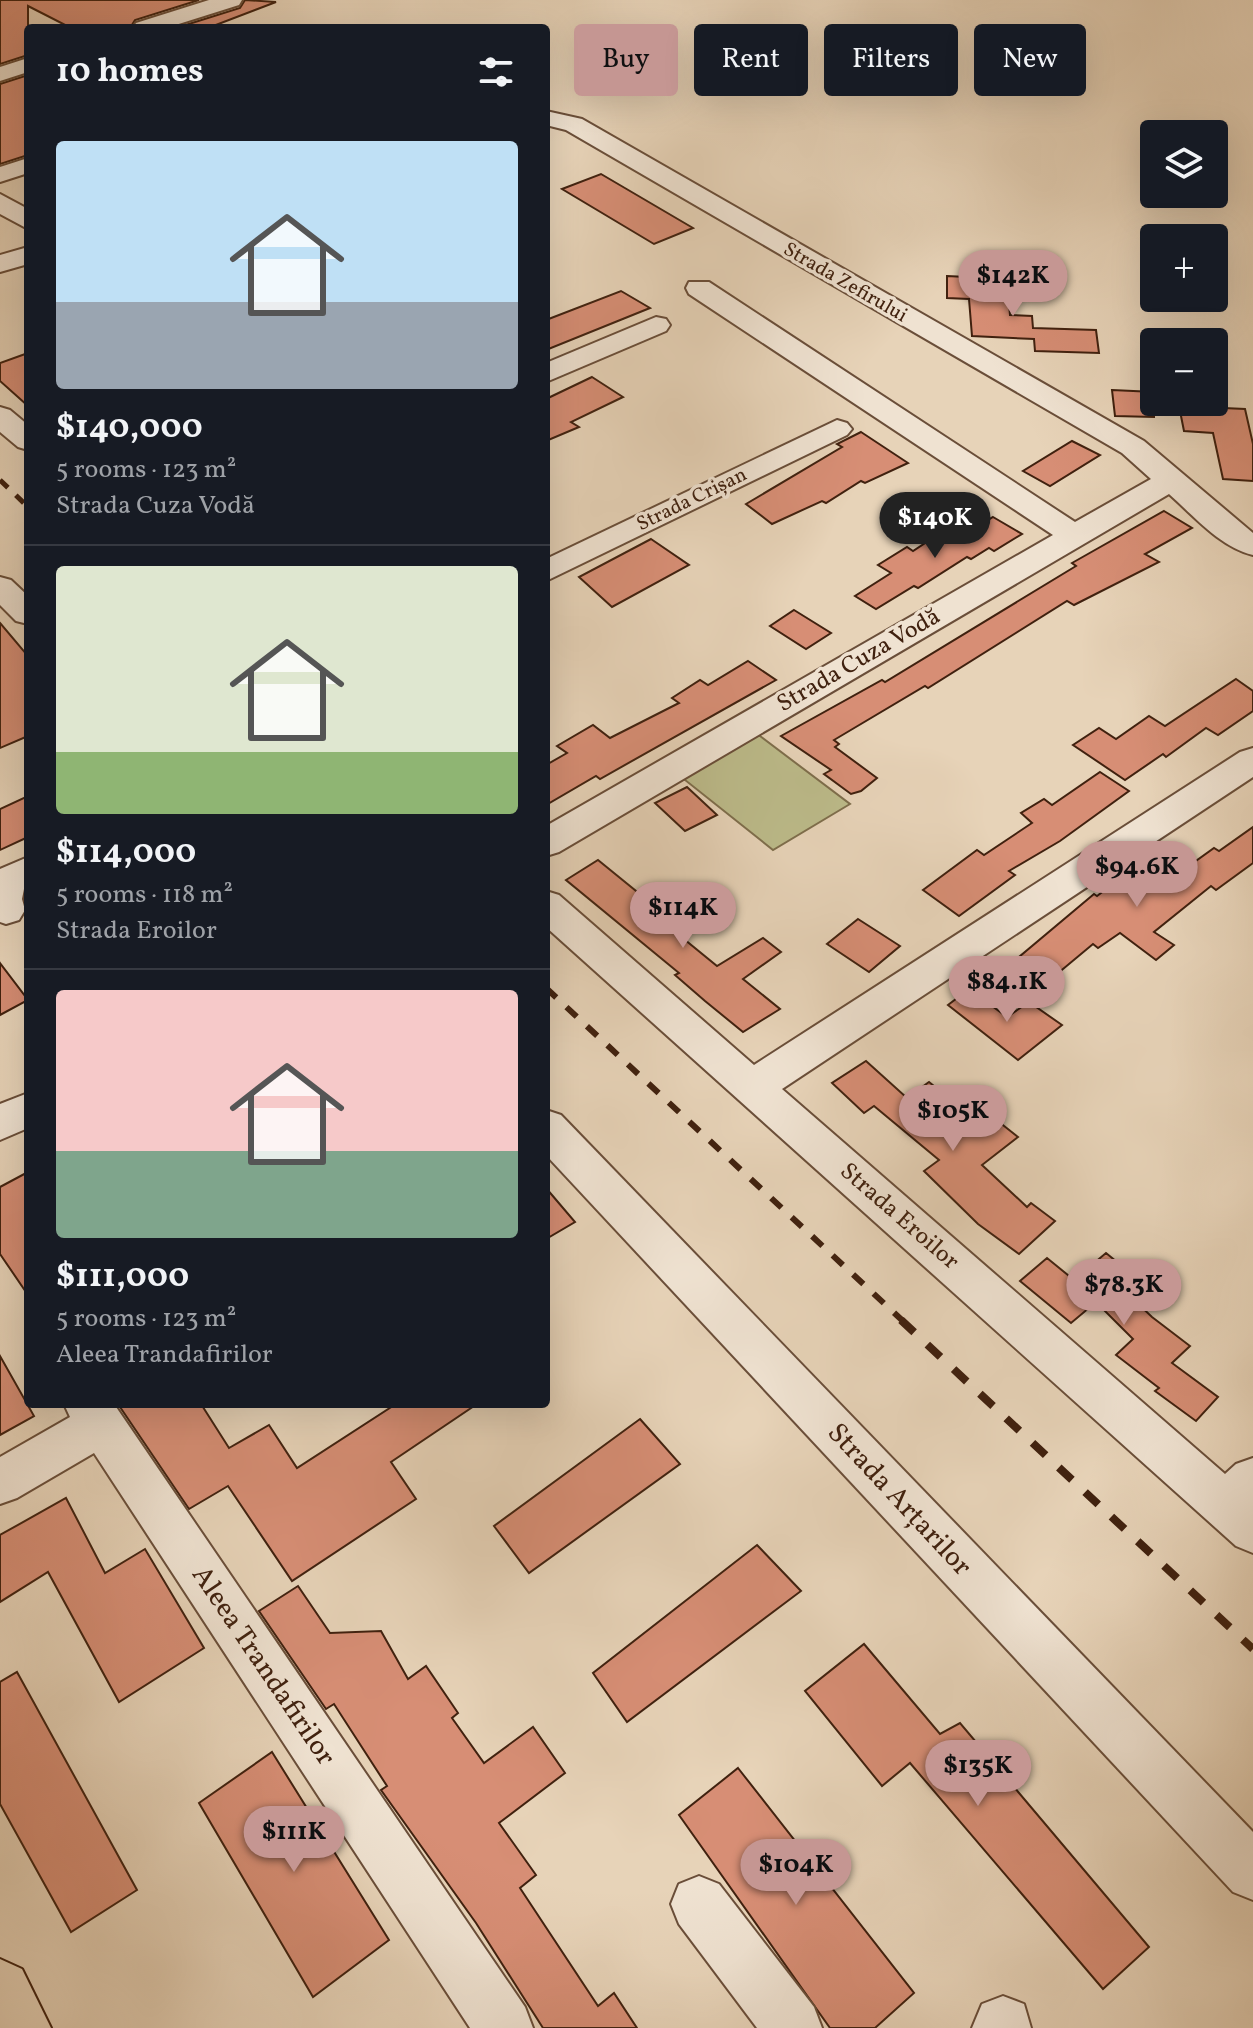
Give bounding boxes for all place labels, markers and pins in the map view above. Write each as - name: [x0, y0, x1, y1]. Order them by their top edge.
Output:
- pin: $142K: [957, 250, 1069, 318]
- pin: $140K: [879, 492, 991, 560]
- pin: $94.6K: [1072, 841, 1202, 909]
- pin: $114K: [627, 882, 739, 950]
- pin: $84.1K: [942, 956, 1072, 1024]
- pin: $105K: [897, 1085, 1009, 1153]
- pin: $78.3K: [1059, 1259, 1189, 1327]
- pin: $135K: [922, 1740, 1034, 1808]
- pin: $111K: [238, 1806, 350, 1874]
- pin: $104K: [740, 1839, 852, 1907]

